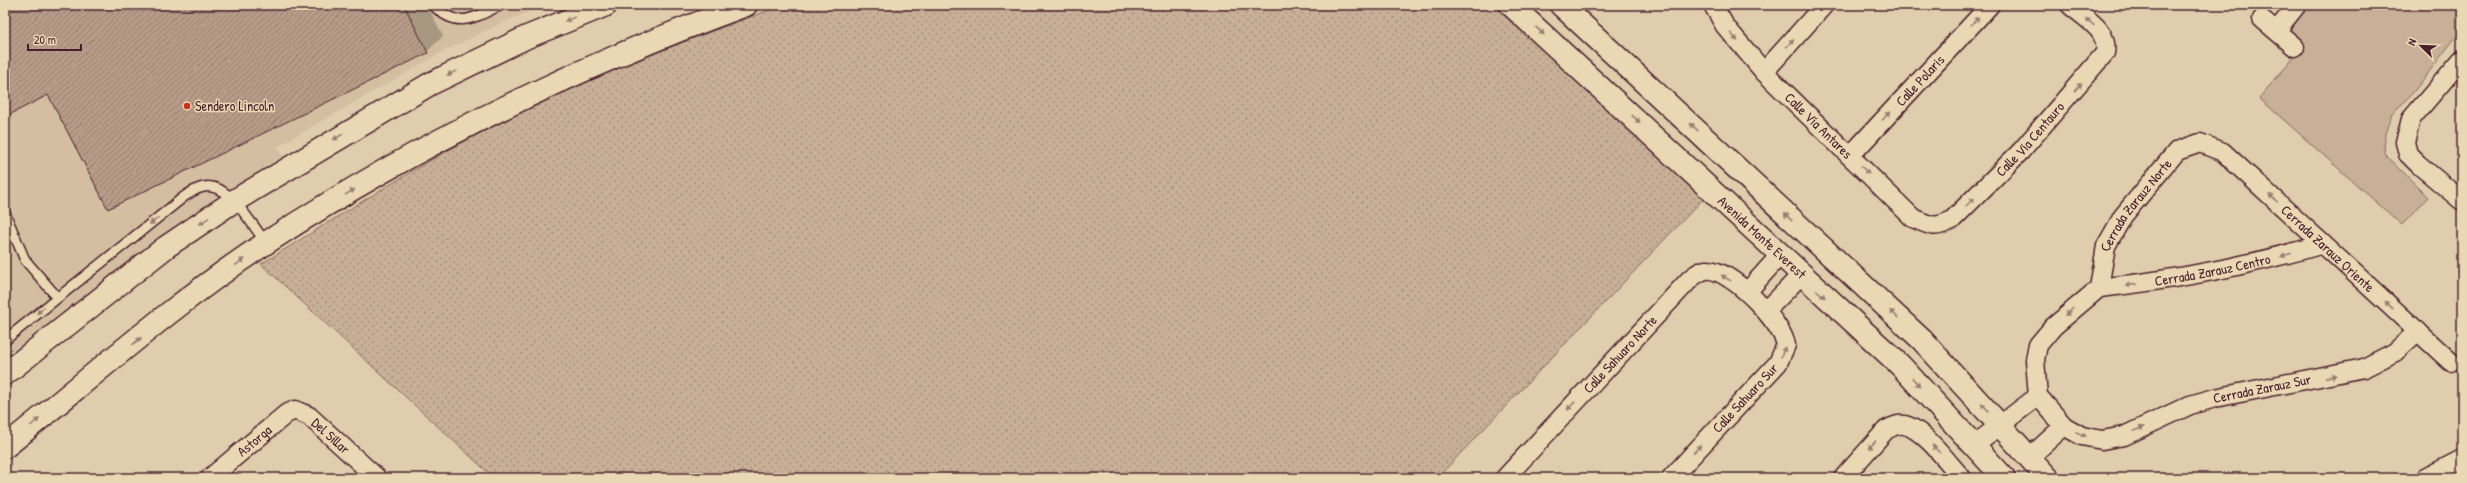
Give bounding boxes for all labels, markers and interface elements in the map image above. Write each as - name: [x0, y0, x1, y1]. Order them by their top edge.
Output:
- one-way arrow: [563, 17, 575, 23]
- one-way arrow: [1970, 17, 1979, 26]
- one-way arrow: [2085, 18, 2096, 27]
- scale bar: [28, 26, 81, 52]
- north arrow: [2401, 26, 2441, 66]
- one-way arrow: [1535, 27, 1545, 36]
- text: 20 m: [34, 31, 56, 48]
- one-way arrow: [1730, 32, 1739, 42]
- one-way arrow: [1786, 37, 1795, 48]
- text: N: [2404, 37, 2419, 48]
- street label: Calle Polaris: [1891, 50, 1948, 110]
- one-way arrow: [446, 70, 457, 76]
- one-way arrow: [2074, 82, 2083, 92]
- street label: Calle Vía Antares: [1781, 88, 1857, 163]
- place label: Sendero Lincoln: [195, 96, 274, 115]
- street label: Calle Vía Centauro: [1991, 97, 2068, 180]
- marker: Sendero Lincoln: [182, 101, 192, 111]
- one-way arrow: [1881, 111, 1890, 121]
- one-way arrow: [1631, 115, 1641, 124]
- one-way arrow: [1689, 122, 1699, 132]
- one-way arrow: [332, 133, 344, 140]
- street label: Cerrada Zarauz Norte: [2095, 154, 2176, 252]
- one-way arrow: [1860, 165, 1870, 175]
- one-way arrow: [344, 189, 356, 196]
- street label: Avenida Monte Everest: [1714, 191, 1811, 283]
- one-way arrow: [2268, 193, 2278, 202]
- one-way arrow: [1965, 197, 1975, 207]
- street label: Cerrada Zarauz Oriente: [2277, 200, 2379, 296]
- one-way arrow: [1783, 212, 1793, 222]
- one-way arrow: [148, 216, 159, 225]
- one-way arrow: [199, 217, 210, 225]
- street label: Cerrada Zarauz Centro: [2153, 249, 2273, 290]
- one-way arrow: [2280, 252, 2292, 258]
- one-way arrow: [235, 258, 245, 266]
- one-way arrow: [1720, 274, 1732, 281]
- one-way arrow: [2125, 281, 2137, 288]
- one-way arrow: [1816, 289, 1826, 298]
- one-way arrow: [2384, 300, 2394, 309]
- one-way arrow: [35, 306, 46, 315]
- one-way arrow: [2064, 308, 2074, 317]
- street label: Calle Sahuaro Norte: [1579, 310, 1661, 397]
- one-way arrow: [1889, 310, 1899, 319]
- one-way arrow: [131, 337, 142, 345]
- one-way arrow: [1781, 346, 1787, 358]
- street label: Calle Sahuaro Sur: [1707, 358, 1782, 437]
- street label: Cerrada Zarauz Sur: [2211, 369, 2313, 407]
- one-way arrow: [2324, 372, 2337, 378]
- one-way arrow: [1911, 378, 1920, 387]
- one-way arrow: [1567, 401, 1576, 411]
- one-way arrow: [1980, 402, 1990, 412]
- street label: Del Sillar: [308, 413, 355, 458]
- one-way arrow: [30, 418, 41, 427]
- street label: Astorga: [233, 420, 276, 460]
- one-way arrow: [2134, 426, 2145, 432]
- one-way arrow: [2075, 432, 2087, 438]
- one-way arrow: [1868, 440, 1877, 450]
- one-way arrow: [1693, 444, 1702, 455]
- one-way arrow: [1931, 444, 1940, 454]

